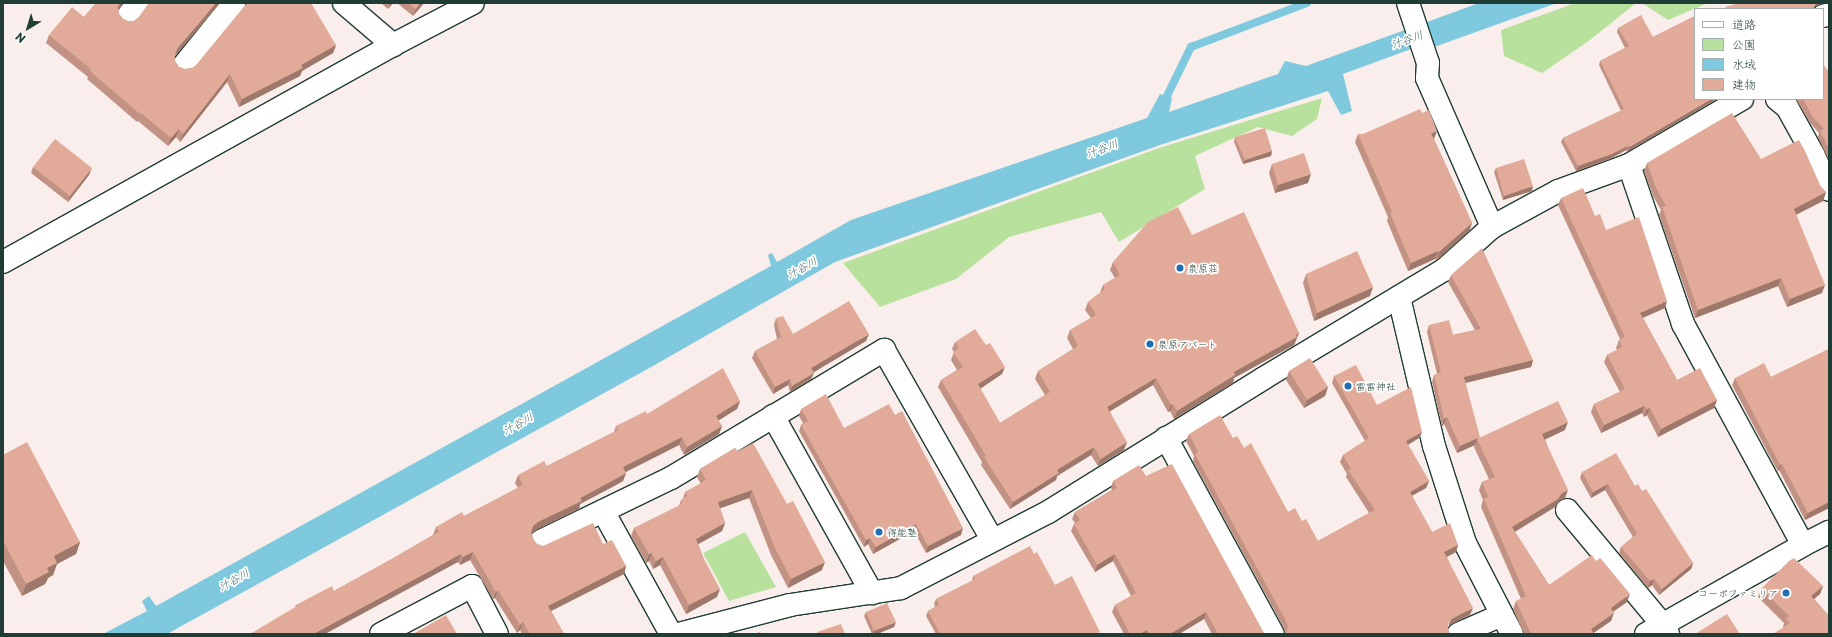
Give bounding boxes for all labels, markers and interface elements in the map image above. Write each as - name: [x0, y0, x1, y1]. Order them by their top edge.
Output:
- north arrow: [8, 8, 48, 48]
- legend: [1694, 8, 1824, 100]
- text: 道路: [1732, 15, 1756, 33]
- text: N: [12, 28, 29, 47]
- water label: 汁谷川: [1389, 28, 1425, 52]
- text: 公園: [1732, 35, 1756, 53]
- text: 水域: [1732, 55, 1756, 73]
- text: 建物: [1732, 75, 1756, 93]
- water label: 汁谷川: [1084, 137, 1120, 161]
- water label: 汁谷川: [784, 254, 820, 282]
- place label: 泉原荘: [1188, 262, 1218, 274]
- marker: 泉原荘: [1175, 263, 1185, 273]
- place label: 泉原アパート: [1158, 338, 1218, 350]
- marker: 泉原アパート: [1145, 339, 1155, 349]
- place label: 雷雷神社: [1356, 380, 1396, 392]
- marker: 雷雷神社: [1343, 381, 1353, 391]
- water label: 汁谷川: [500, 410, 536, 438]
- place label: 得能塾: [887, 526, 917, 538]
- marker: 得能塾: [874, 527, 884, 537]
- water label: 汁谷川: [216, 566, 252, 594]
- place label: コーポファミリア: [1698, 587, 1778, 599]
- marker: コーポファミリア: [1781, 588, 1791, 598]

